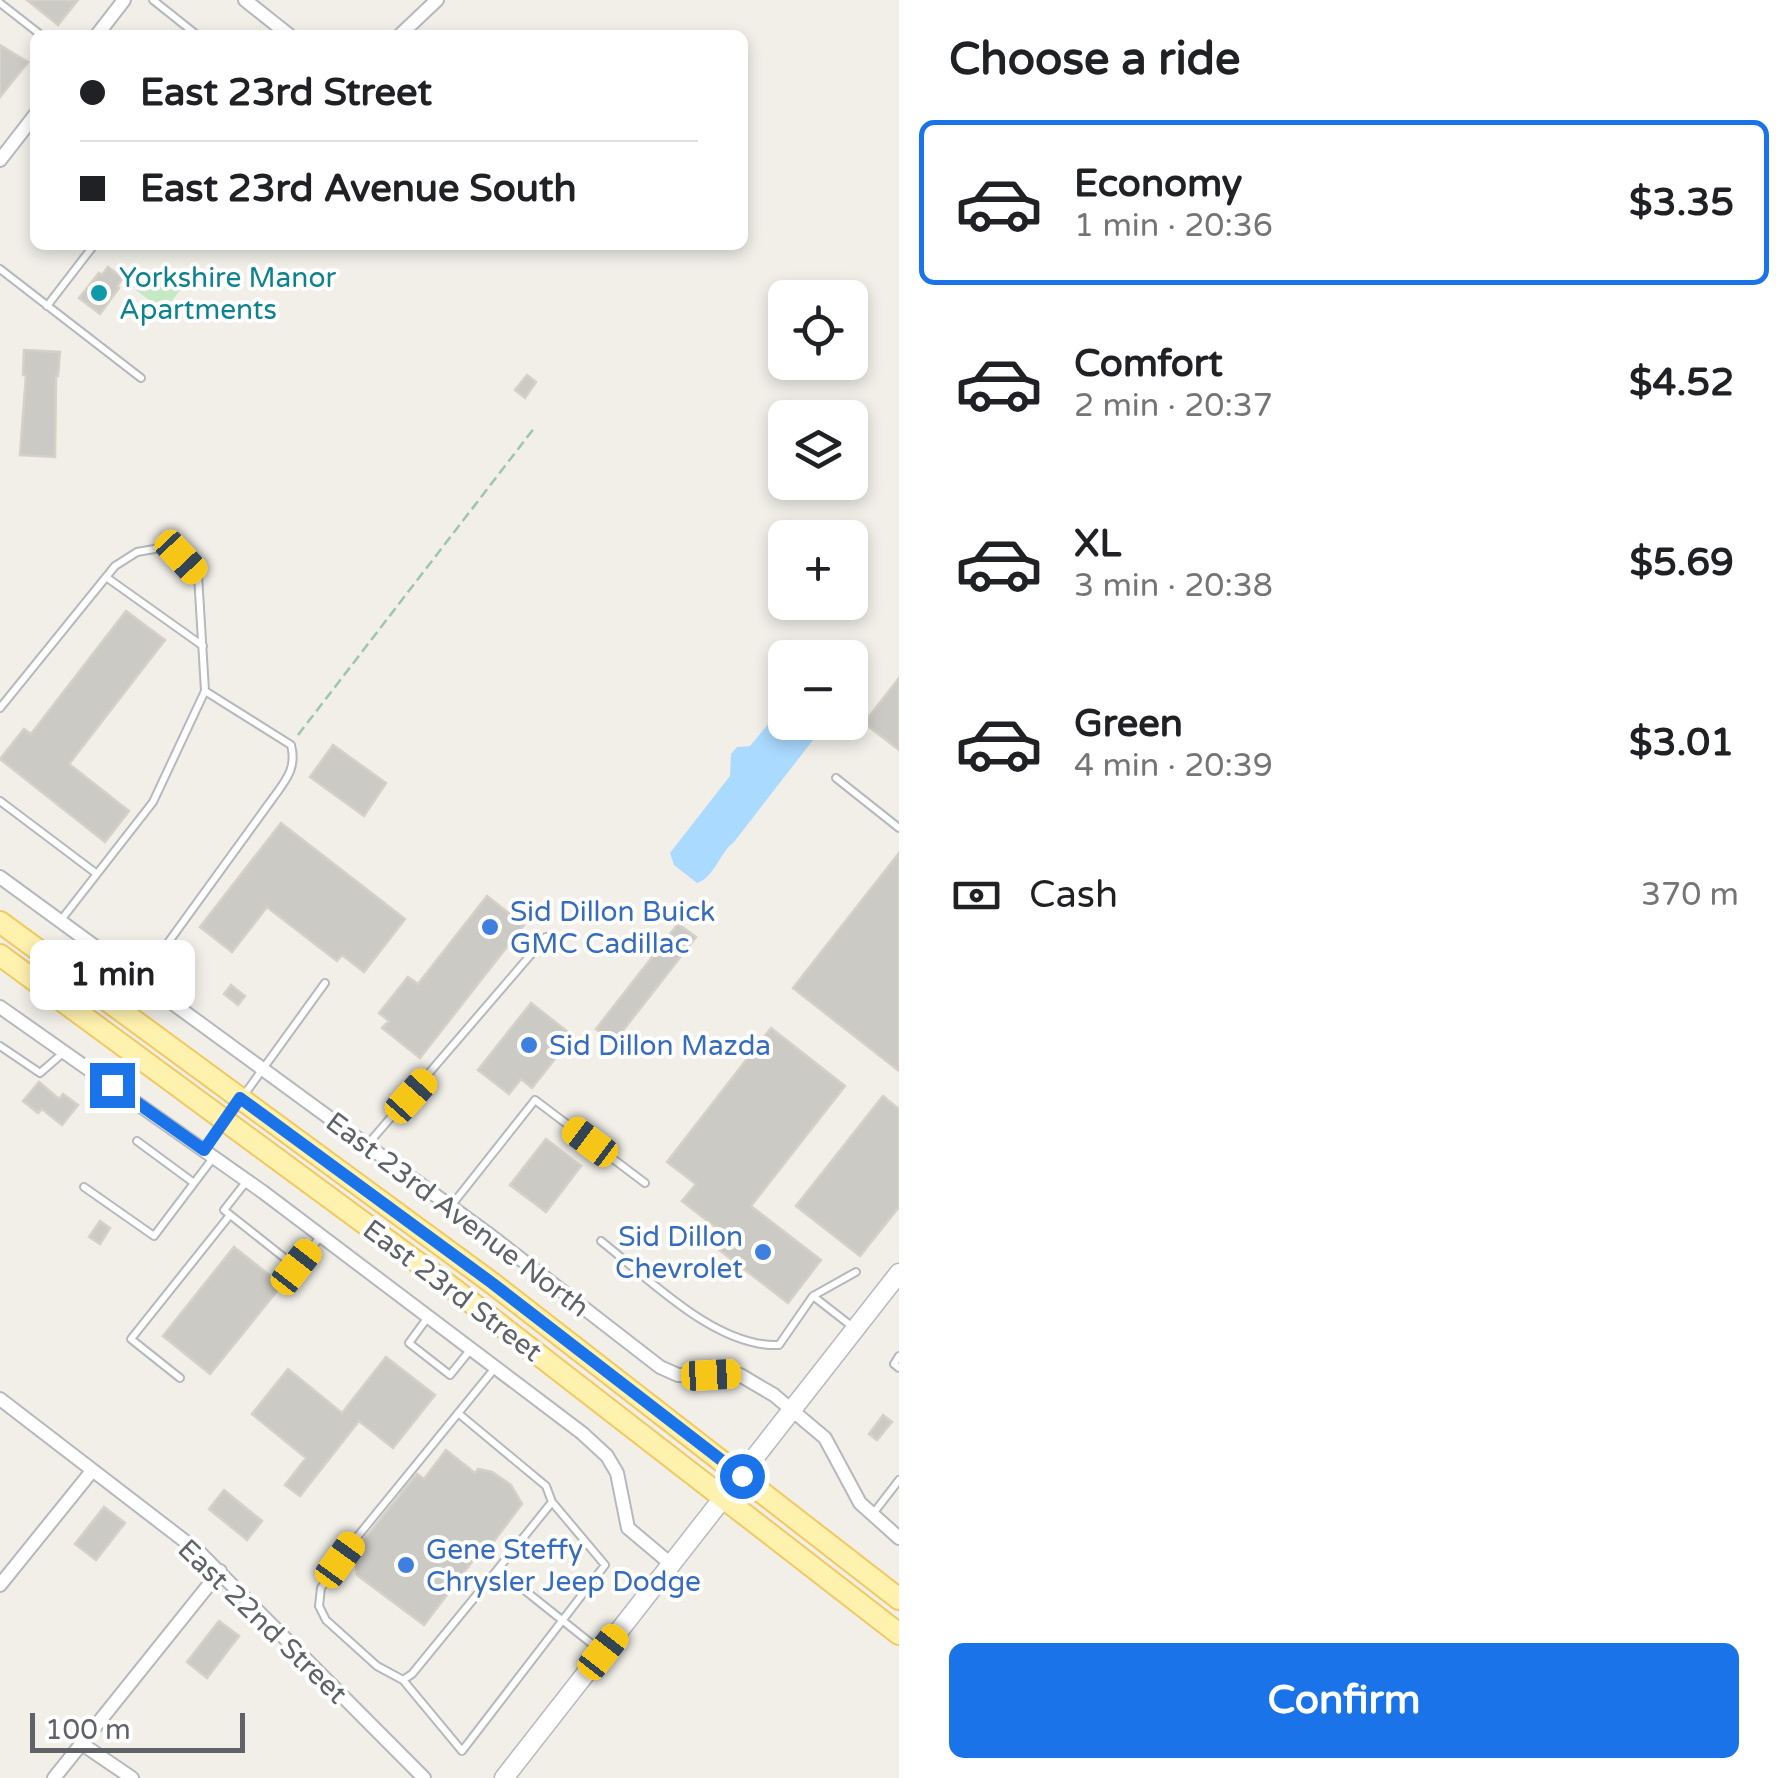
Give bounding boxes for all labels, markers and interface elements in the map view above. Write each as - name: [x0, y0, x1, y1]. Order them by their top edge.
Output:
- text: Choose a ride: [949, 33, 1240, 87]
- text: East 23rd Street: [140, 70, 432, 116]
- icon: car: [954, 158, 1044, 248]
- text: Economy: [1074, 161, 1242, 207]
- text: East 23rd Avenue South: [140, 166, 577, 212]
- text: $3.35: [1629, 180, 1734, 226]
- text: 1 min · 20:36: [1074, 207, 1273, 245]
- place label: Yorkshire Manor Apartments: [119, 261, 336, 327]
- map controls: [768, 280, 868, 740]
- button: locate: [768, 280, 868, 380]
- marker: Yorkshire Manor Apartments: [88, 282, 110, 304]
- icon: car: [954, 338, 1044, 428]
- text: Comfort: [1074, 341, 1223, 387]
- text: $4.52: [1629, 360, 1734, 406]
- text: 2 min · 20:37: [1074, 387, 1273, 425]
- button: layers: [768, 400, 868, 500]
- icon: car: [954, 518, 1044, 608]
- button: +: [768, 520, 868, 620]
- text: XL: [1074, 521, 1121, 567]
- car: [150, 525, 212, 589]
- text: $5.69: [1629, 540, 1734, 586]
- text: 3 min · 20:38: [1074, 567, 1273, 605]
- button: −: [768, 640, 868, 740]
- icon: car: [954, 698, 1044, 788]
- text: Green: [1074, 701, 1183, 747]
- text: $3.01: [1629, 720, 1734, 766]
- text: 4 min · 20:39: [1074, 747, 1273, 785]
- icon: cash: [949, 868, 1004, 923]
- text: Cash: [1029, 872, 1118, 918]
- text: 370 m: [1641, 876, 1739, 914]
- place label: Sid Dillon Buick GMC Cadillac: [510, 895, 715, 961]
- marker: Sid Dillon Buick GMC Cadillac: [479, 916, 501, 938]
- callout: 1 min: [29, 940, 194, 1010]
- text: 1 min: [70, 956, 155, 994]
- place label: Sid Dillon Mazda: [549, 1029, 771, 1063]
- marker: Sid Dillon Mazda: [518, 1034, 540, 1056]
- route end: [90, 1063, 135, 1108]
- car: [380, 1064, 442, 1128]
- street label: East 23rd Avenue North: [319, 1105, 595, 1325]
- car: [557, 1112, 623, 1172]
- street label: East 23rd Street: [356, 1212, 549, 1369]
- place label: Sid Dillon Chevrolet: [615, 1220, 743, 1286]
- car: [266, 1234, 326, 1300]
- marker: Sid Dillon Chevrolet: [752, 1241, 774, 1263]
- car: [680, 1358, 742, 1392]
- route start: [720, 1454, 765, 1499]
- car: [310, 1527, 370, 1593]
- street label: East 22nd Street: [171, 1532, 354, 1711]
- place label: Gene Steffy Chrysler Jeep Dodge: [426, 1533, 701, 1599]
- marker: Gene Steffy Chrysler Jeep Dodge: [395, 1554, 417, 1576]
- car: [573, 1619, 633, 1685]
- button: Confirm: [949, 1643, 1739, 1758]
- scale bar: [30, 1708, 245, 1752]
- text: 100 m: [45, 1713, 131, 1747]

